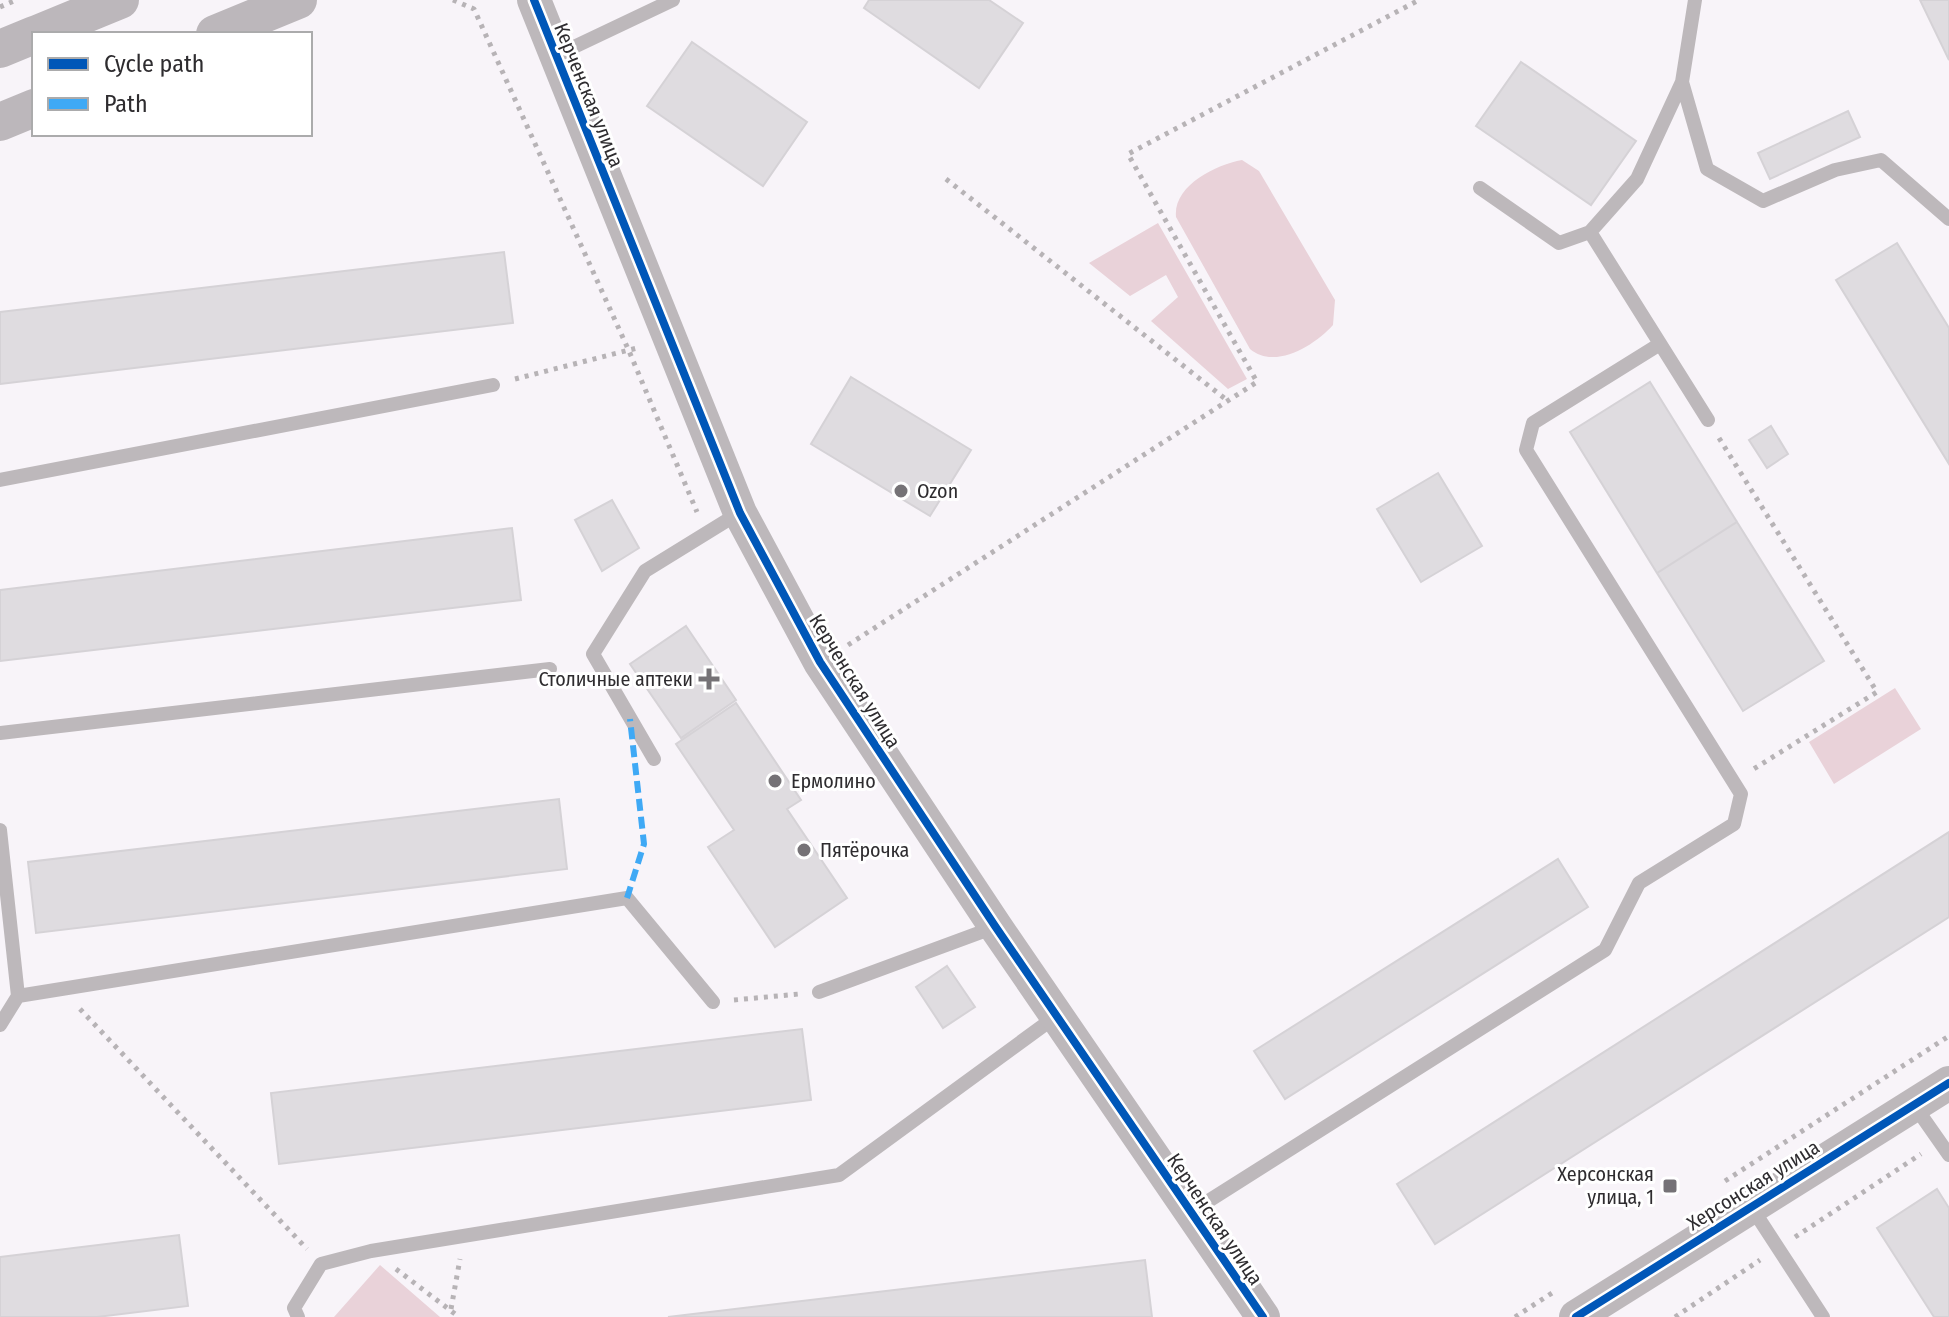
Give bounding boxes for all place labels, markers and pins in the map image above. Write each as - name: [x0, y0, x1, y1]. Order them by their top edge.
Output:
- place label: Ozon: [917, 479, 958, 503]
- marker: Ozon: [892, 482, 910, 500]
- place label: Столичные аптеки: [538, 667, 693, 691]
- marker: Столичные аптеки: [700, 670, 718, 688]
- place label: Ермолино: [791, 769, 876, 793]
- marker: Ермолино: [766, 772, 784, 790]
- place label: Пятёрочка: [820, 838, 909, 862]
- marker: Пятёрочка: [795, 841, 813, 859]
- place label: Херсонская улица, 1: [1557, 1162, 1654, 1209]
- marker: Херсонская улица, 1: [1661, 1177, 1679, 1195]

